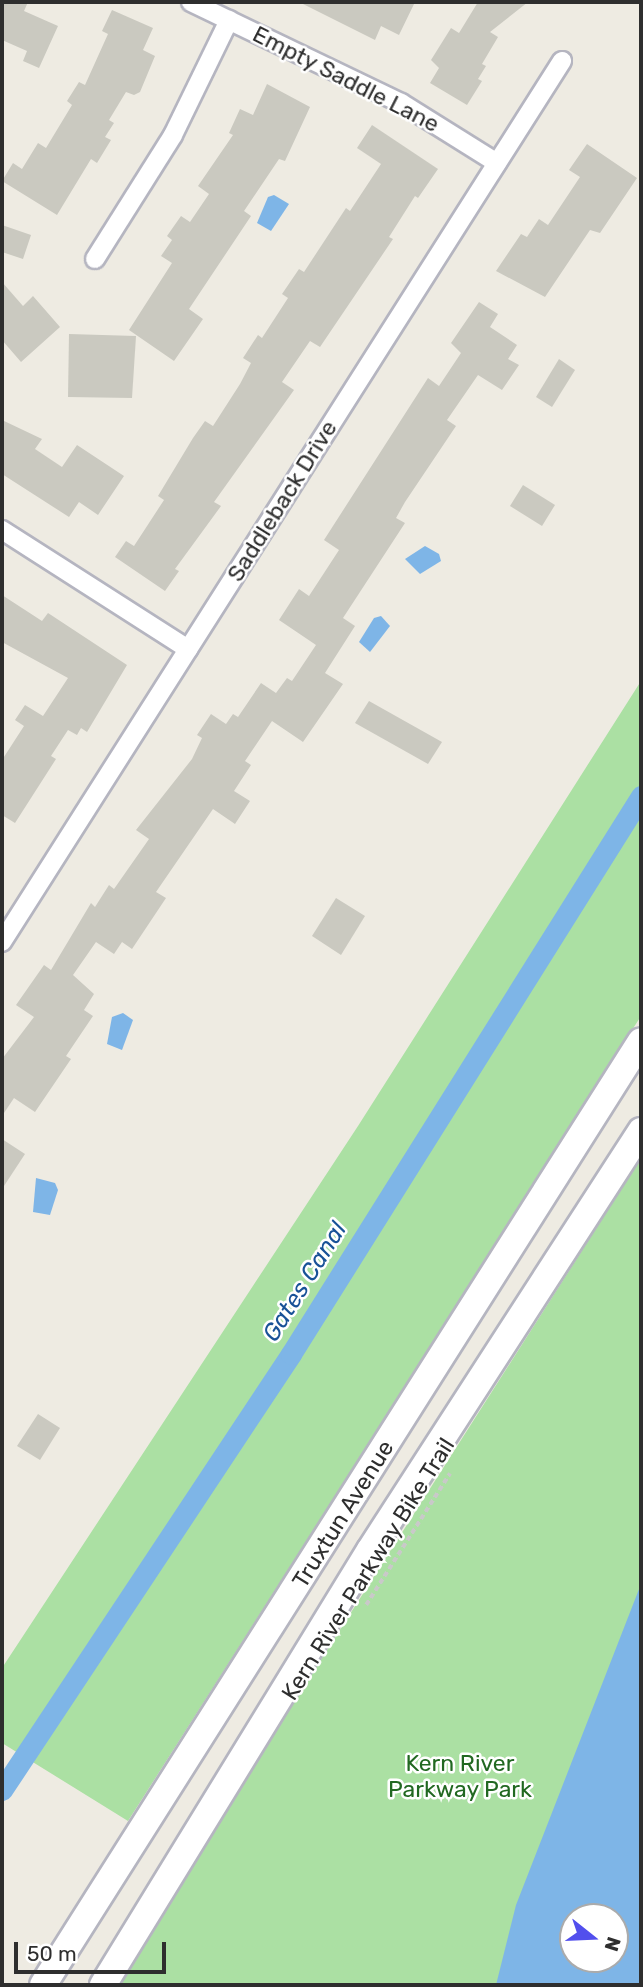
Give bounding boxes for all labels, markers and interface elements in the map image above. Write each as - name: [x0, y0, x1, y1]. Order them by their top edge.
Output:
- street label: Empty Saddle Lane: [248, 20, 444, 138]
- street label: Saddleback Drive: [221, 415, 343, 587]
- water label: Gates Canal: [257, 1217, 353, 1347]
- street label: Kern River Parkway Bike Trail: [275, 1432, 461, 1706]
- street label: Truxtun Avenue: [286, 1435, 400, 1593]
- park label: Kern River Parkway Park: [388, 1749, 532, 1803]
- north arrow: [559, 1903, 629, 1973]
- scale bar: [18, 1927, 170, 1971]
- text: N: [599, 1934, 626, 1954]
- text: 50 m: [27, 1941, 77, 1966]

